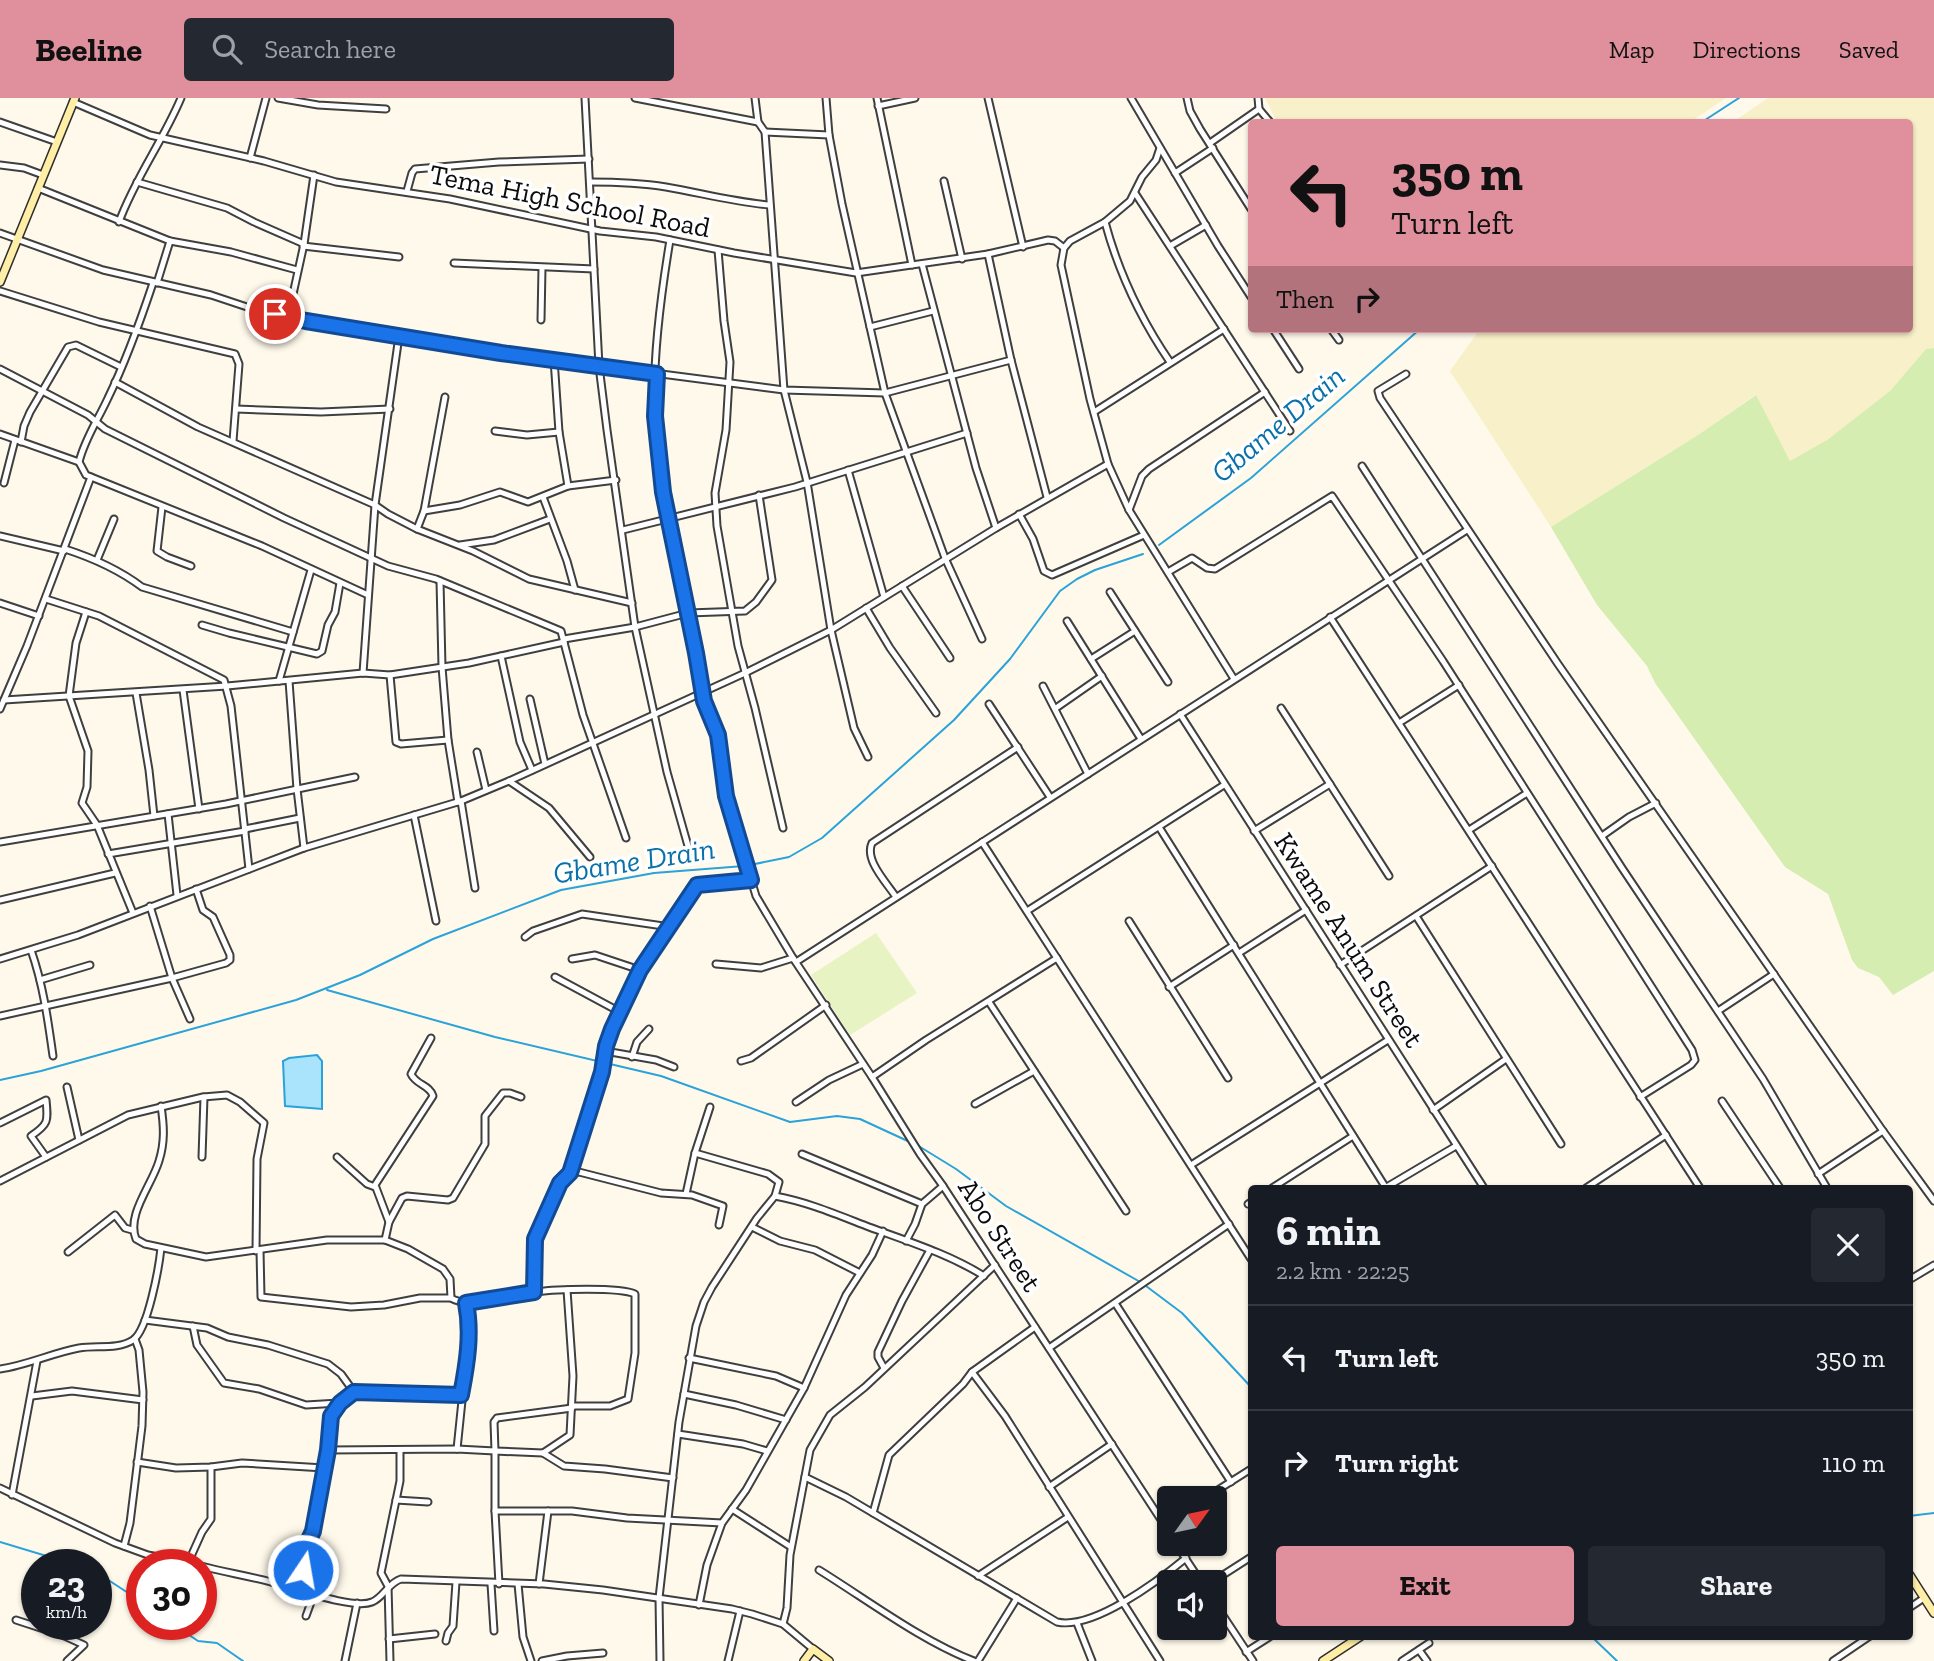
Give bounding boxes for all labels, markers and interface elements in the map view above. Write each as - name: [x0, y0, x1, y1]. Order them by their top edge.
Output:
- search box: [184, 18, 674, 81]
- text: Beeline: [35, 30, 142, 69]
- icon: search: [208, 30, 246, 68]
- text: Search here: [264, 33, 396, 65]
- text: Map: [1609, 35, 1655, 64]
- text: Directions: [1693, 35, 1801, 64]
- text: Saved: [1839, 35, 1899, 64]
- text: 350 m: [1391, 144, 1523, 203]
- icon: left: [1276, 147, 1367, 238]
- street label: Tema High School Road: [427, 158, 713, 244]
- text: Turn left: [1391, 204, 1513, 242]
- icon: right: [1348, 280, 1386, 318]
- text: Then: [1276, 283, 1334, 315]
- pin: [245, 284, 305, 344]
- icon: arrive: [256, 295, 294, 333]
- water label: Gbame Drain: [1204, 358, 1352, 490]
- street label: Kwame Anum Street: [1267, 827, 1431, 1054]
- water label: Gbame Drain: [551, 830, 717, 892]
- street label: Abo Street: [951, 1173, 1049, 1298]
- text: 6 min: [1276, 1205, 1381, 1256]
- button: close: [1811, 1208, 1885, 1282]
- text: 2.2 km · 22:25: [1276, 1257, 1410, 1285]
- icon: left: [1276, 1339, 1314, 1377]
- text: Turn left: [1335, 1342, 1438, 1374]
- text: 350 m: [1816, 1342, 1885, 1374]
- icon: right: [1276, 1444, 1314, 1482]
- text: Turn right: [1335, 1447, 1458, 1479]
- text: 110 m: [1822, 1447, 1885, 1479]
- north arrow: [1157, 1486, 1227, 1556]
- map controls: [1157, 1486, 1227, 1640]
- position arrow: [266, 1533, 340, 1607]
- button: Exit: [1276, 1546, 1574, 1626]
- button: Share: [1588, 1546, 1885, 1626]
- speed limit sign: 30: [126, 1549, 217, 1640]
- text: 23: [48, 1564, 85, 1606]
- button: sound: [1157, 1570, 1227, 1640]
- text: km/h: [46, 1601, 87, 1623]

